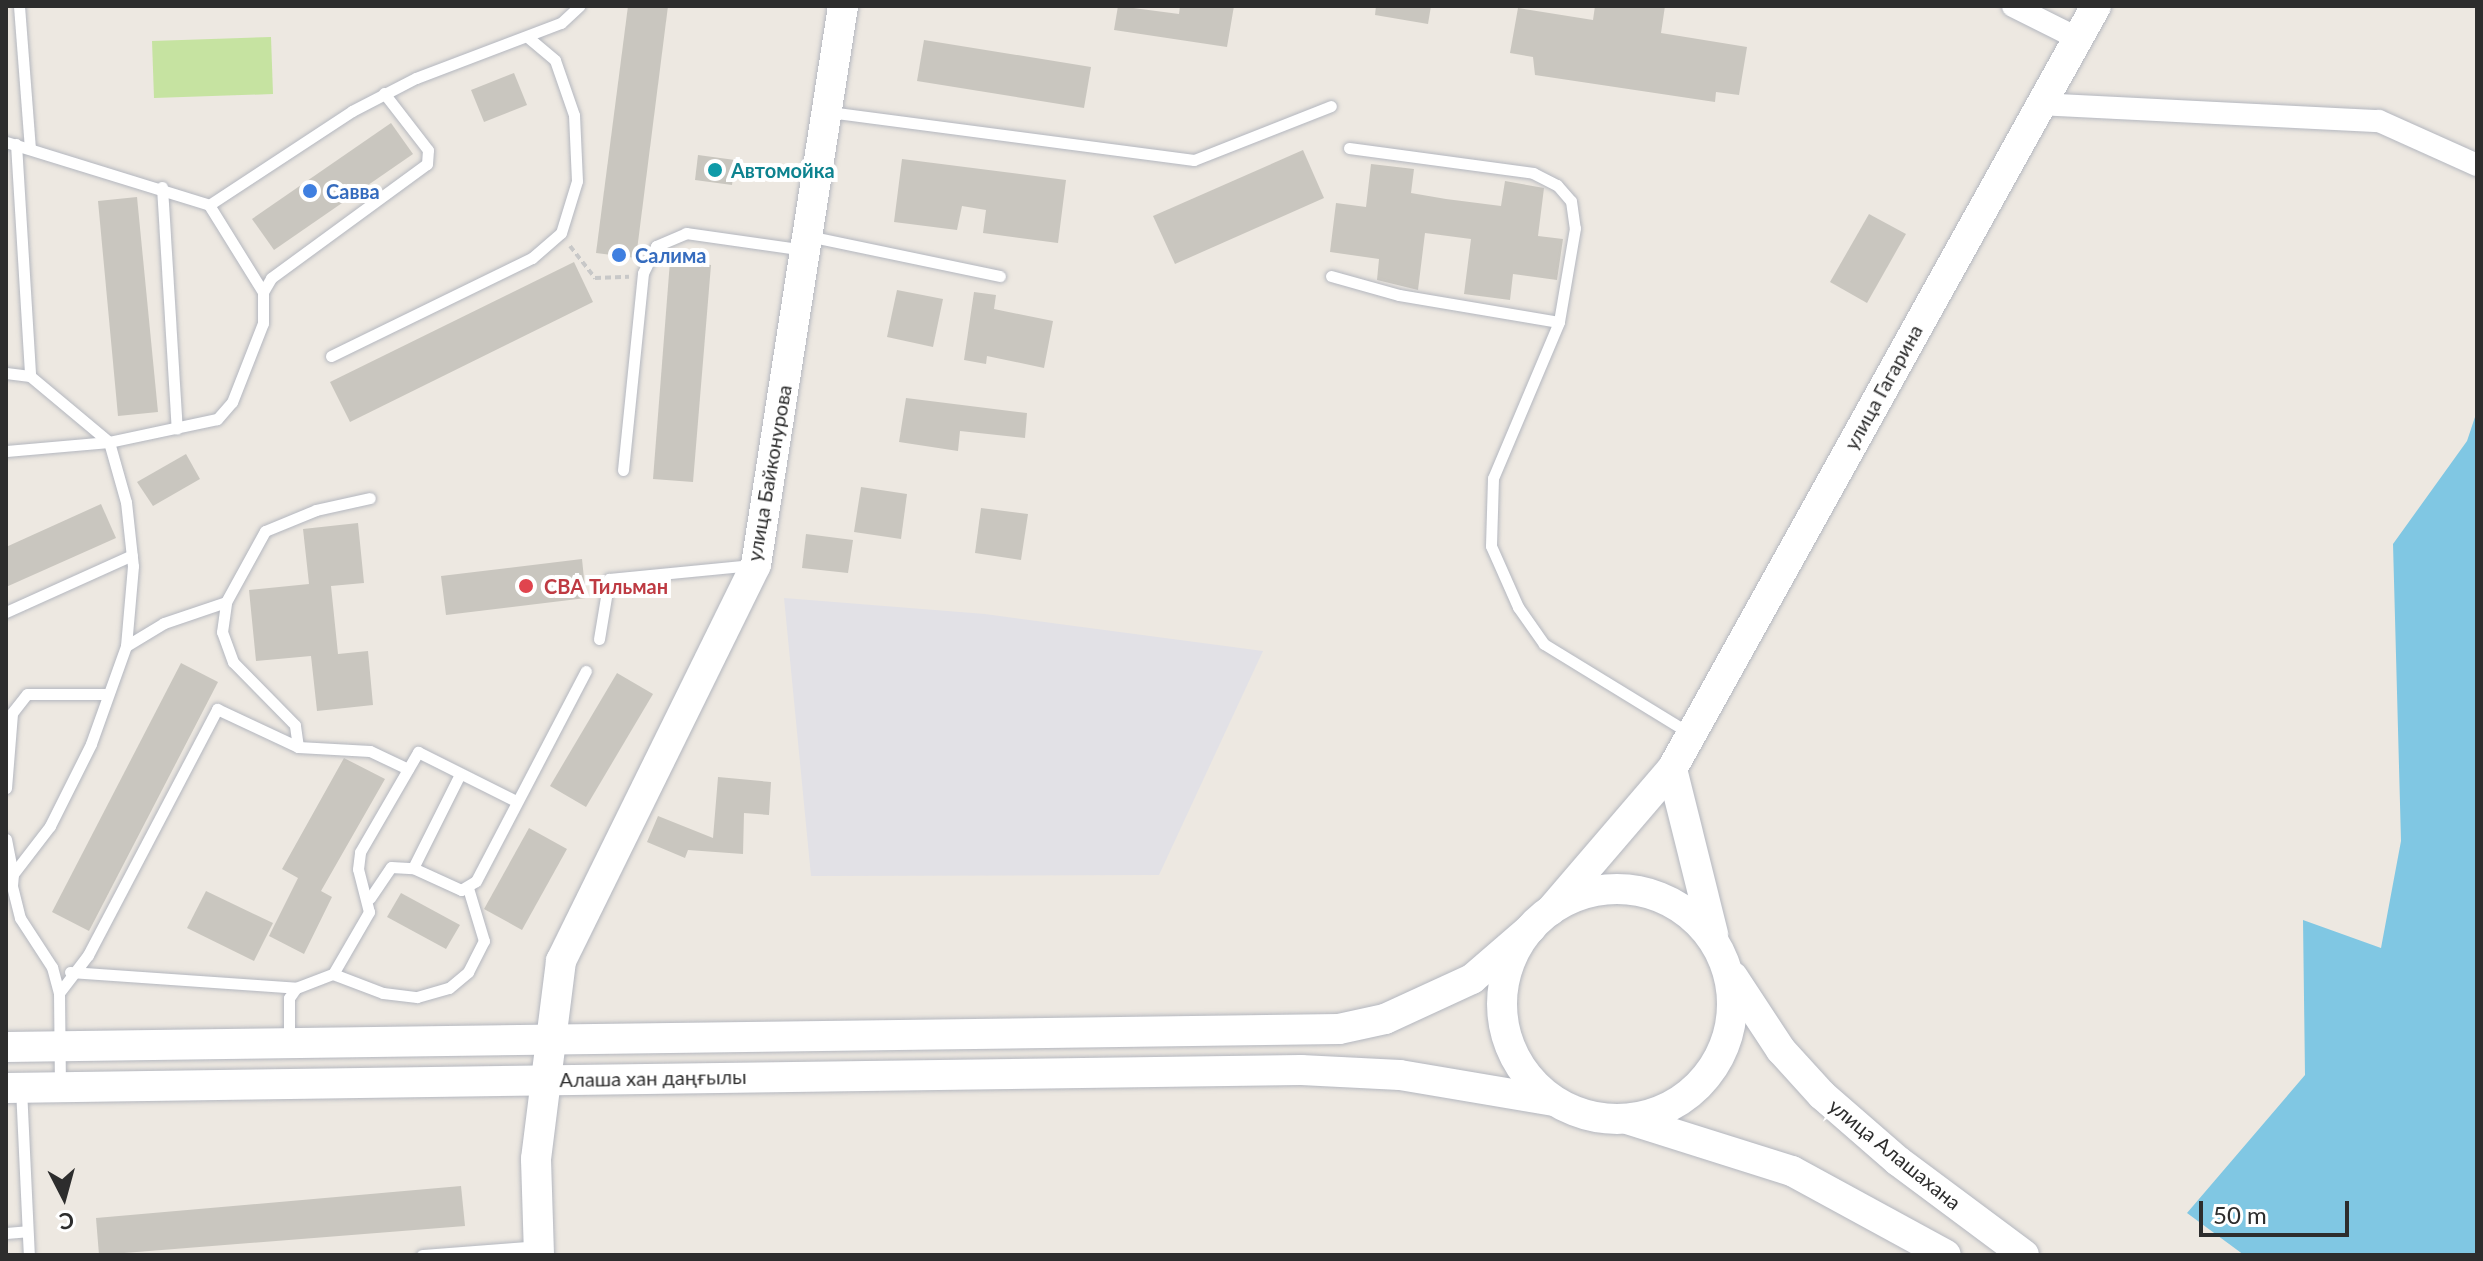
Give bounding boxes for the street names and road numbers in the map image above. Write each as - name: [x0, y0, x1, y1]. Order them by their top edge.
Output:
- street label: улица Гагарина: [1839, 320, 1927, 454]
- street label: улица Байконурова: [742, 383, 796, 563]
- street label: Алаша хан даңғылы: [559, 1064, 747, 1092]
- street label: улица Алашахана: [1824, 1094, 1966, 1214]

